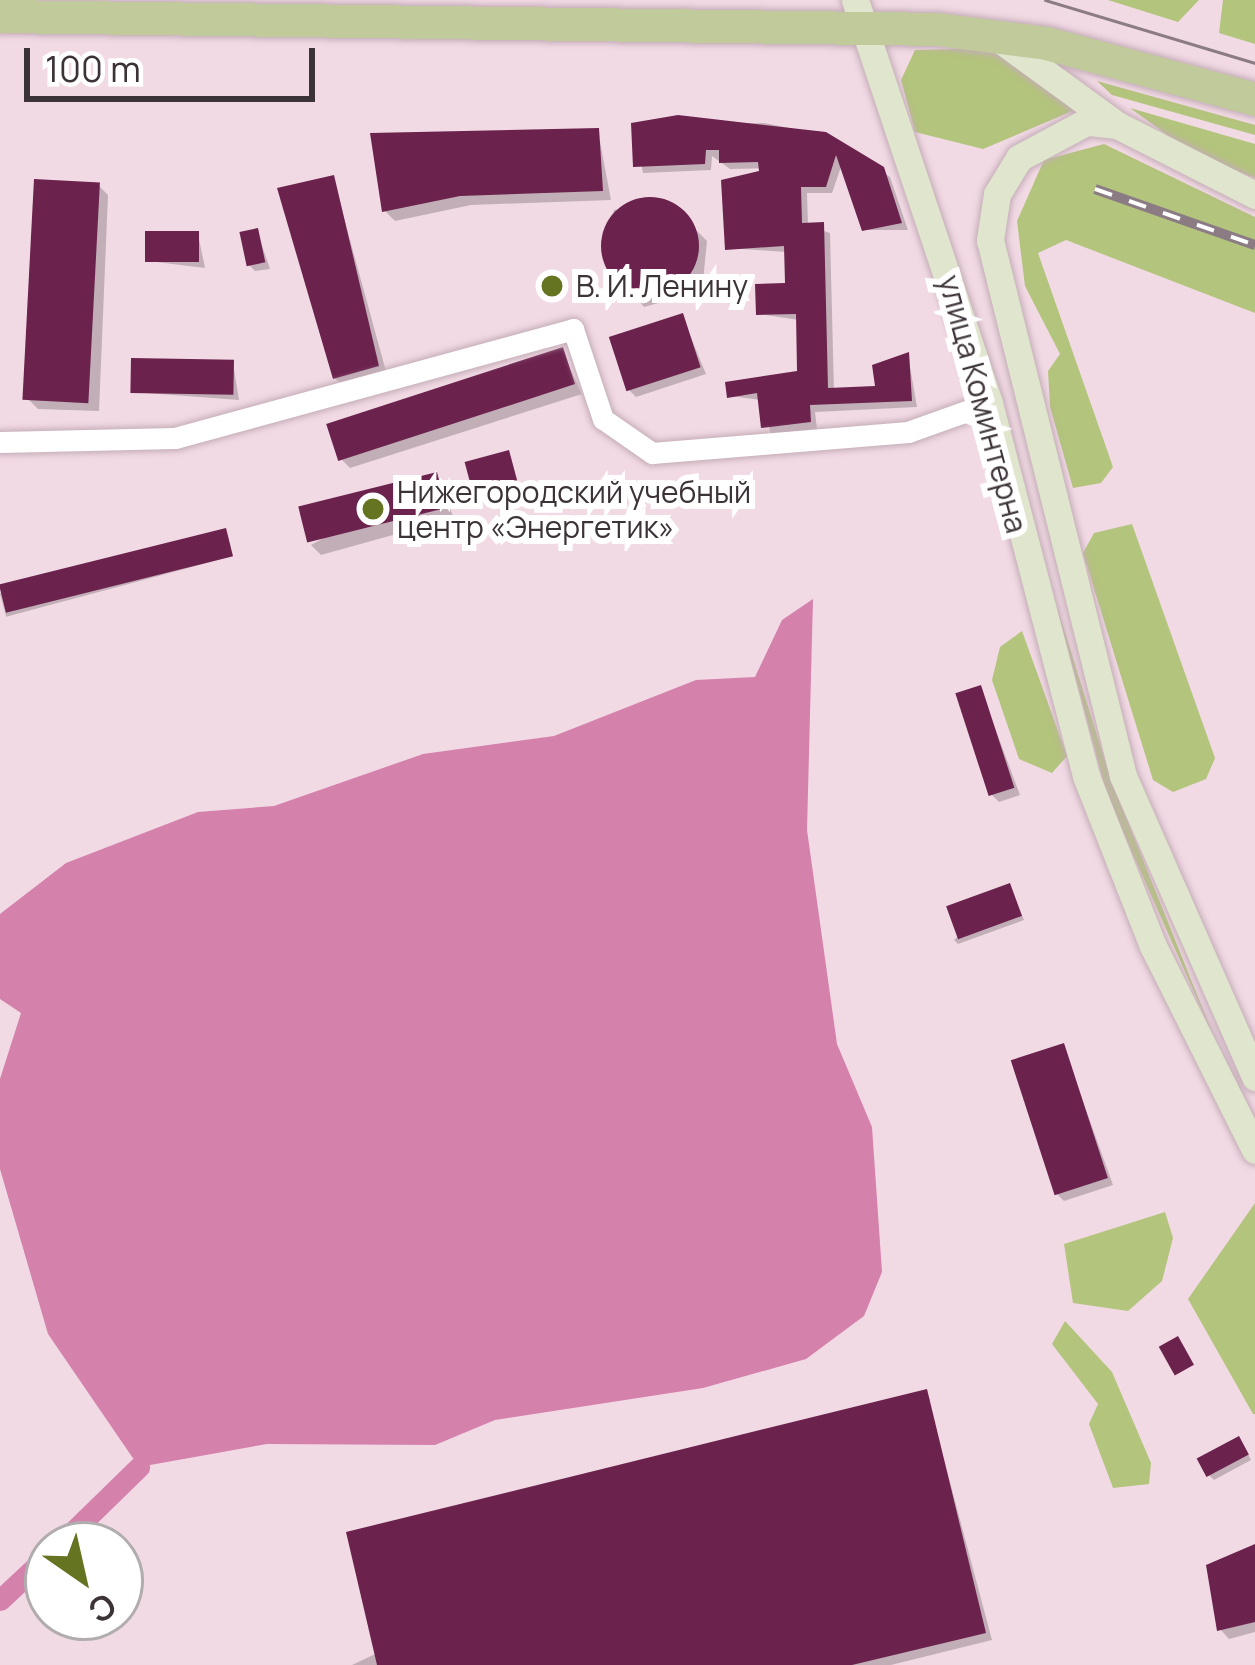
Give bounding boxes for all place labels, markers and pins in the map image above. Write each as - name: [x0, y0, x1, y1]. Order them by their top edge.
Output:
- place label: В. И. Ленину: [576, 268, 748, 304]
- marker: В. И. Ленину: [539, 273, 565, 299]
- place label: Нижегородский учебный центр «Энергетик»: [397, 474, 751, 544]
- marker: Нижегородский учебный центр «Энергетик»: [360, 496, 386, 522]

